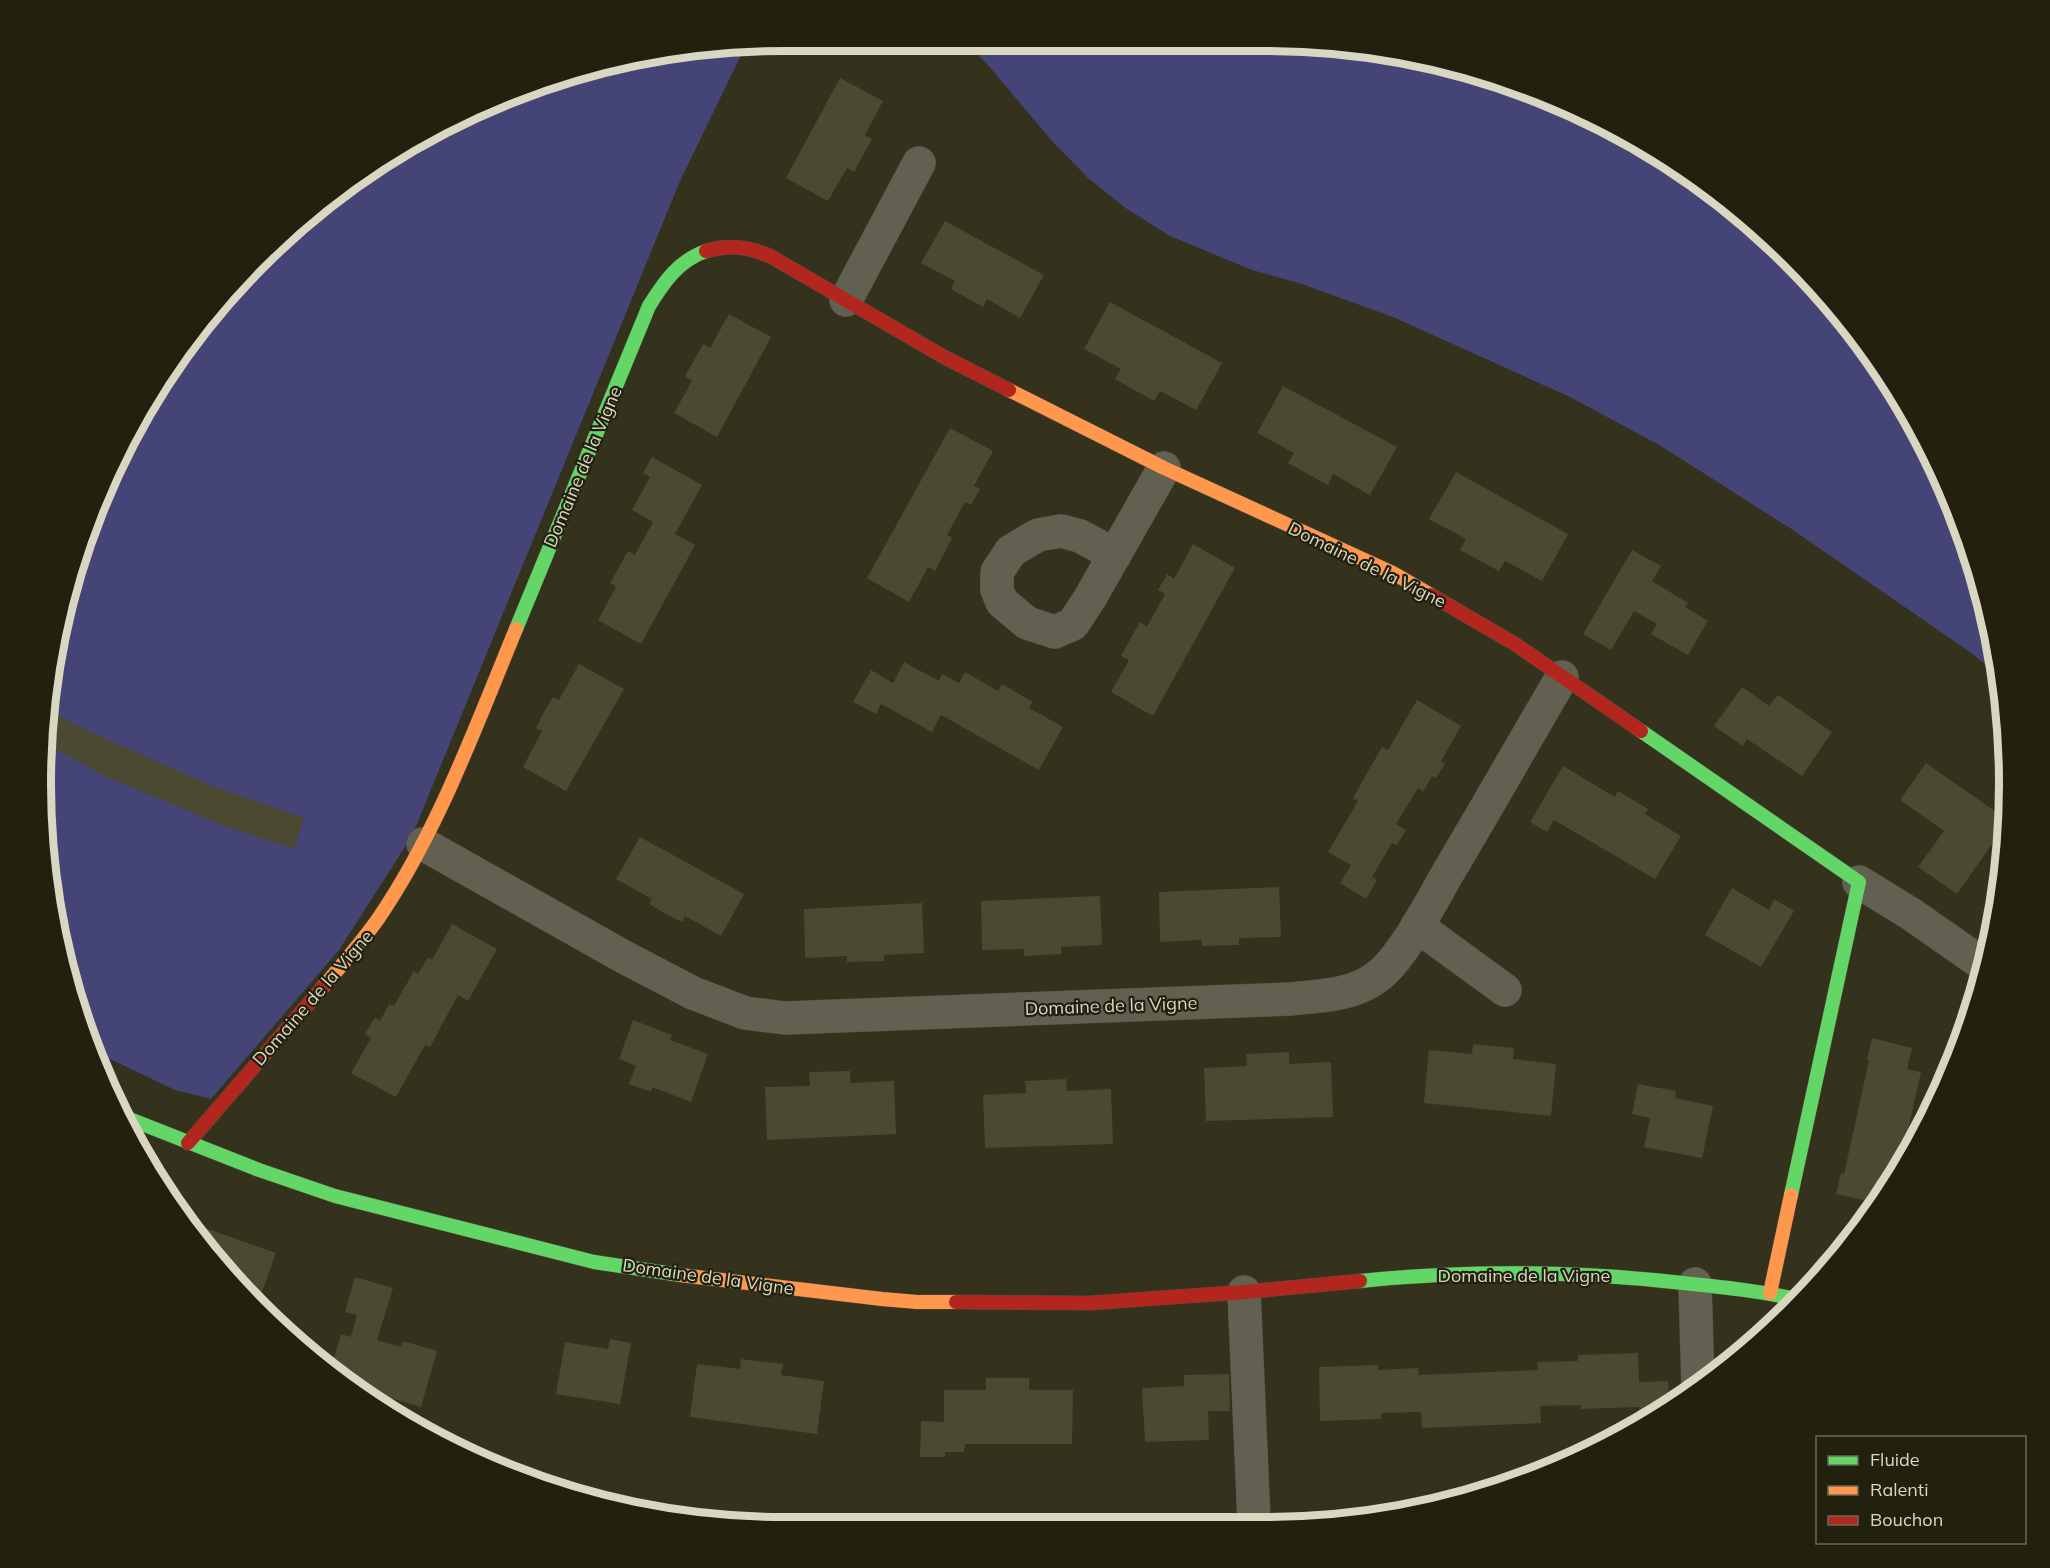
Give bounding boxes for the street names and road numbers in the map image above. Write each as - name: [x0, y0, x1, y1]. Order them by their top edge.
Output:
- street label: Domaine de la Vigne: [538, 383, 627, 551]
- street label: Domaine de la Vigne: [1285, 516, 1450, 613]
- street label: Domaine de la Vigne: [247, 925, 378, 1070]
- street label: Domaine de la Vigne: [1024, 991, 1198, 1020]
- street label: Domaine de la Vigne: [621, 1253, 795, 1300]
- street label: Domaine de la Vigne: [1438, 1264, 1610, 1287]

